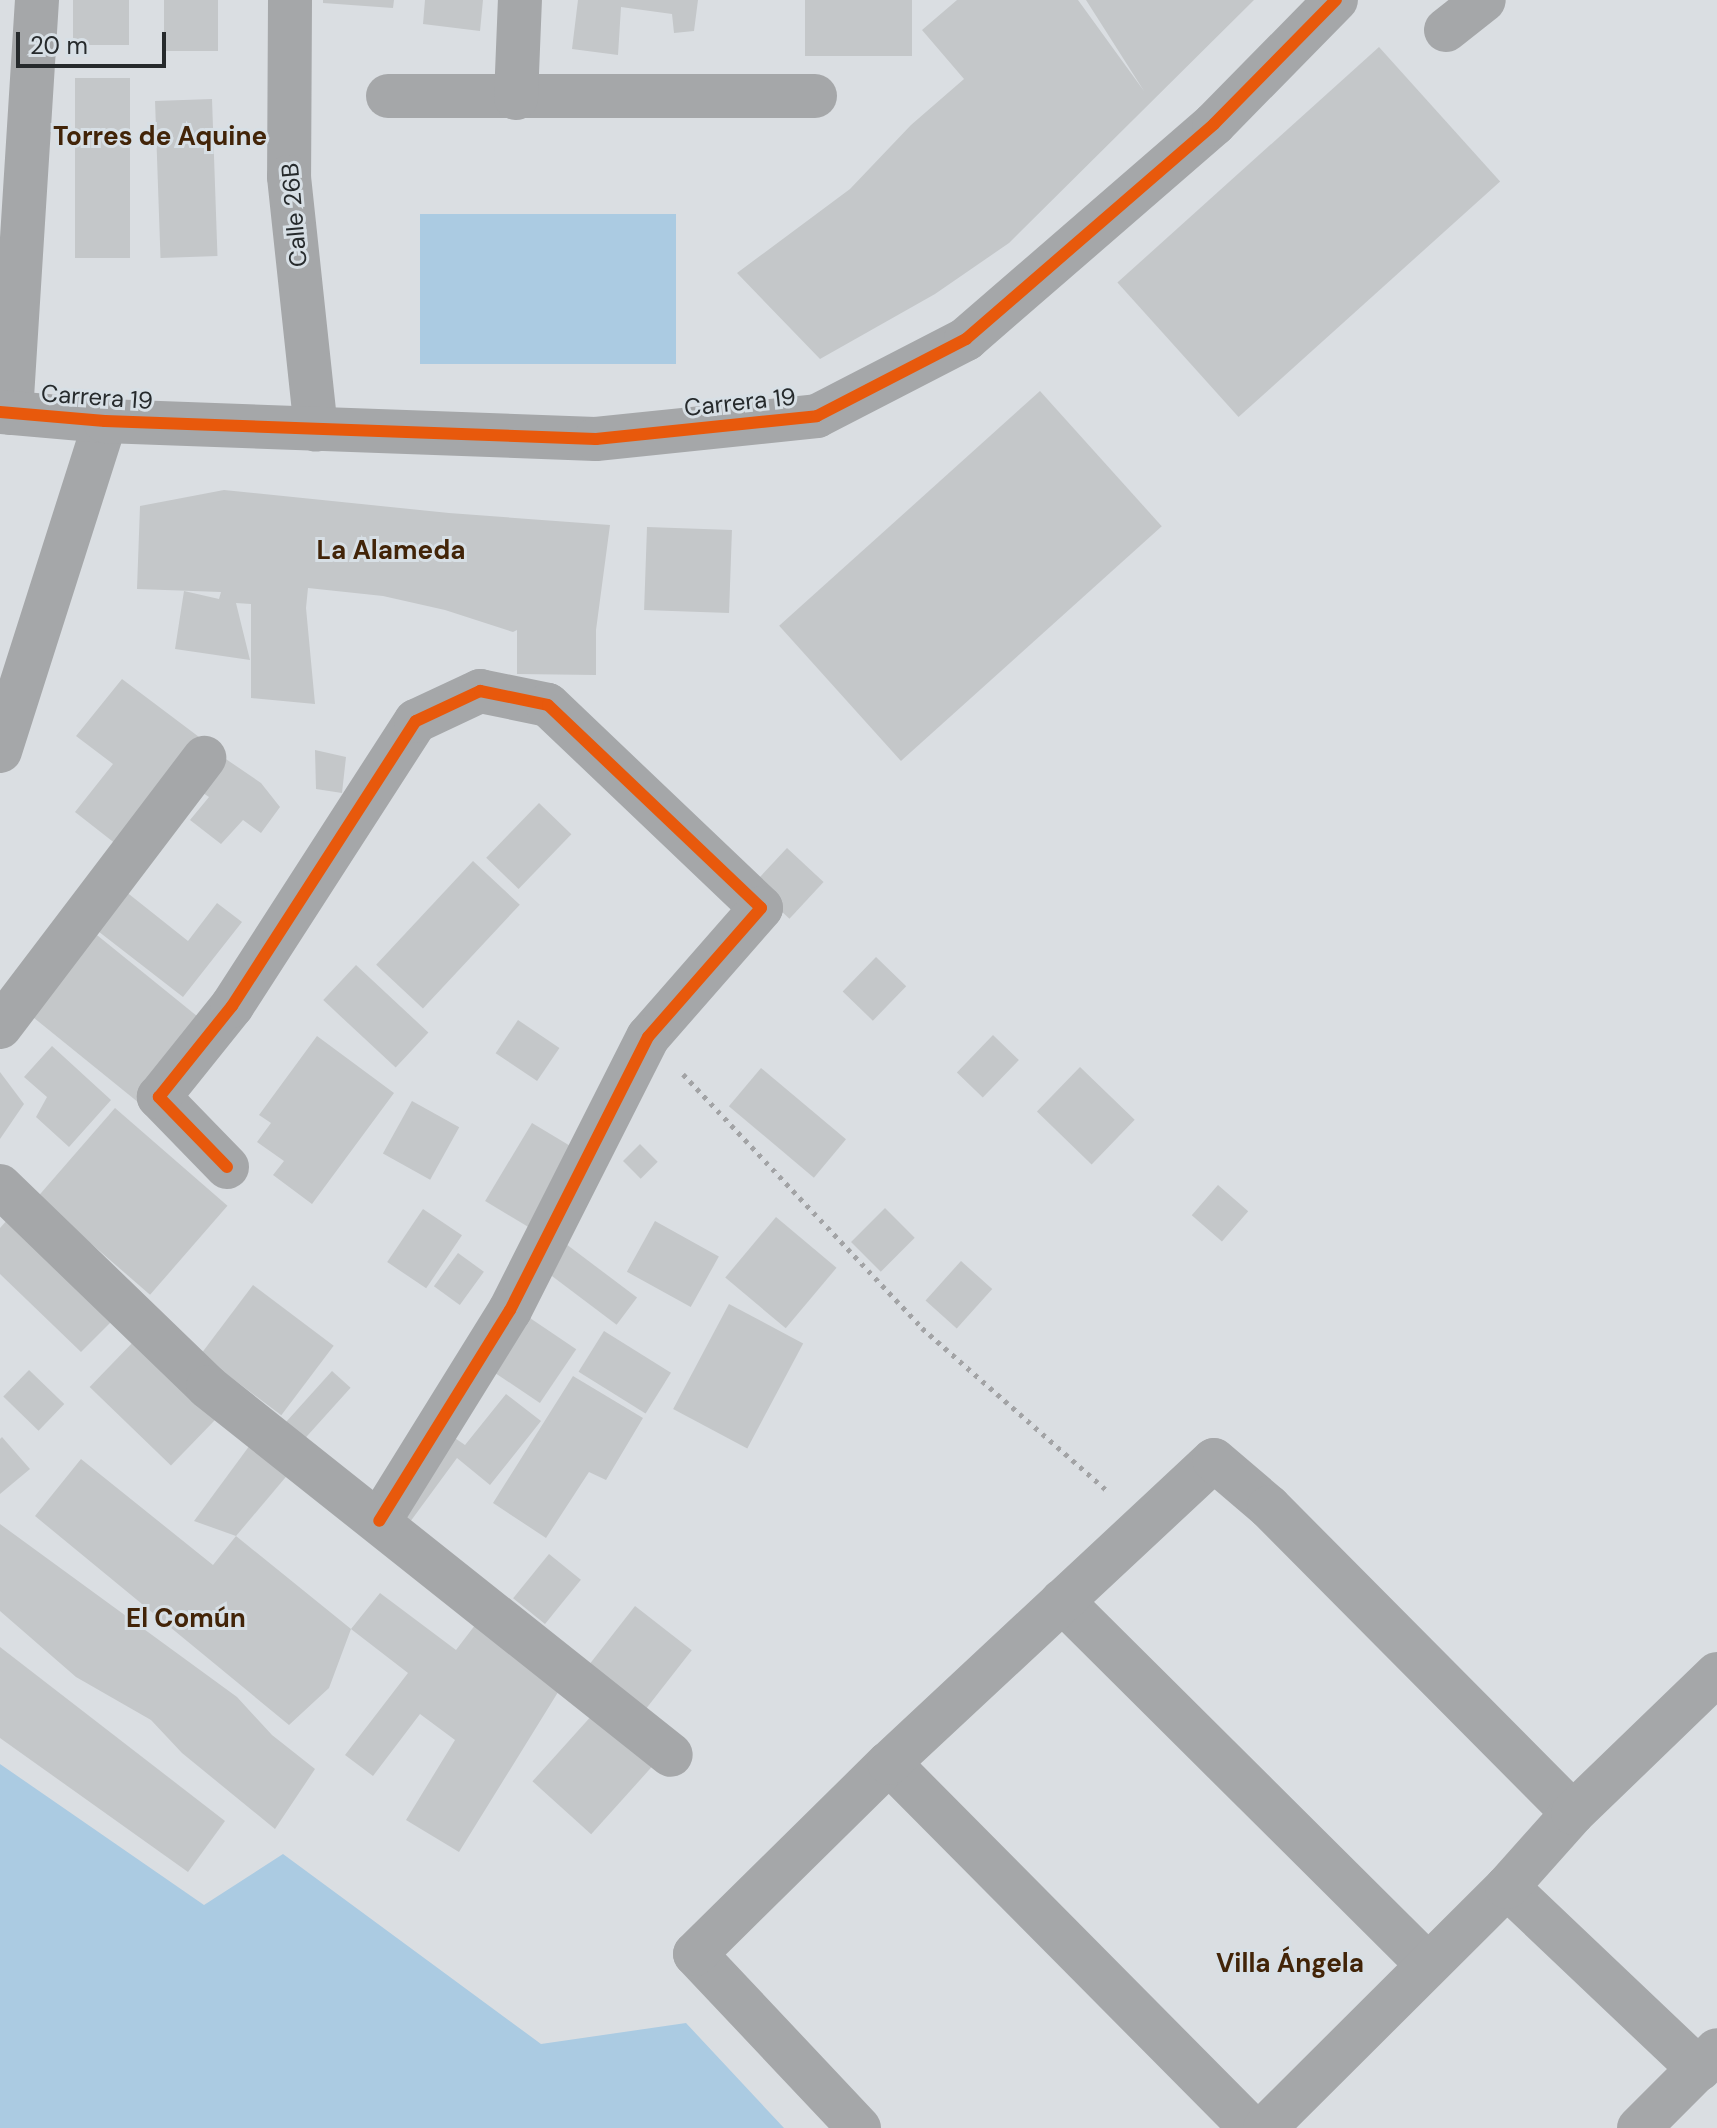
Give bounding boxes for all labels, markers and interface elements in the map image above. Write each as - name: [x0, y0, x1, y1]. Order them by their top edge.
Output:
- scale bar: [20, 16, 170, 66]
- text: 20 m: [30, 30, 88, 61]
- district label: Torres de Aquine: [53, 121, 267, 153]
- street label: Calle 26B: [275, 162, 313, 268]
- street label: Carrera 19: [40, 379, 154, 415]
- street label: Carrera 19: [683, 382, 797, 422]
- district label: La Alameda: [317, 535, 465, 567]
- district label: El Común: [126, 1603, 246, 1635]
- district label: Villa Ángela: [1216, 1948, 1364, 1980]

